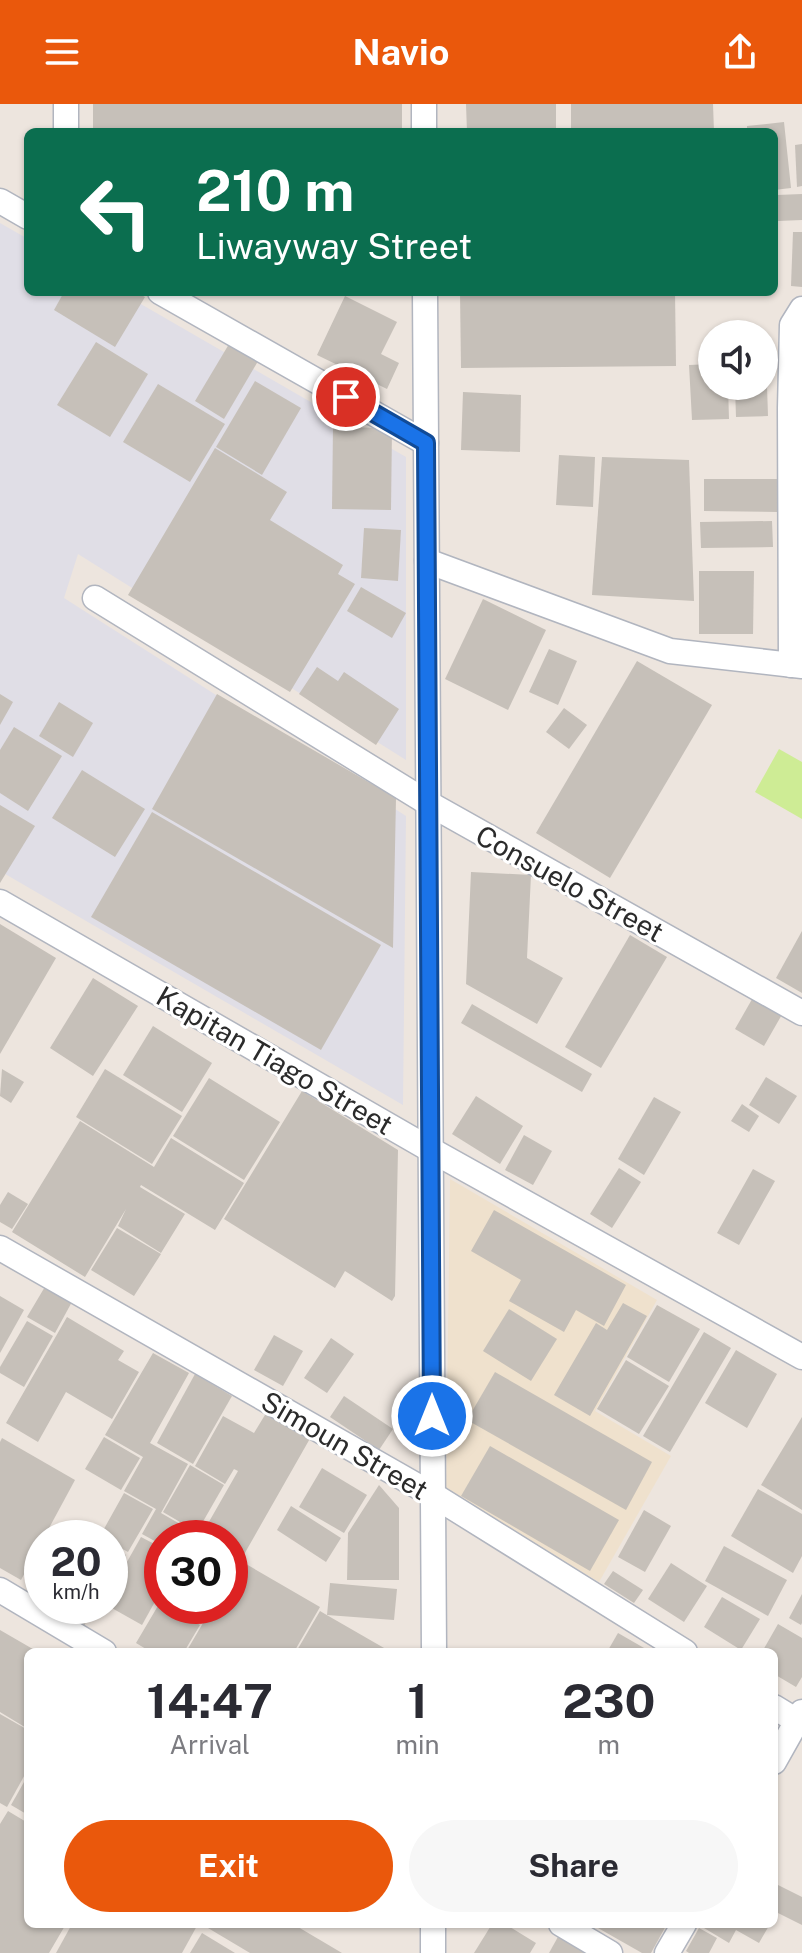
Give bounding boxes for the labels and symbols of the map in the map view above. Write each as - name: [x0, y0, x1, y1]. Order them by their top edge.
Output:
- pin: [312, 363, 380, 431]
- street label: Consuelo Street: [470, 818, 670, 948]
- street label: Kapitan Tiago Street: [151, 979, 399, 1141]
- position arrow: [390, 1374, 474, 1458]
- street label: Simoun Street: [256, 1384, 434, 1506]
- speed limit sign: 30: [144, 1520, 248, 1624]

